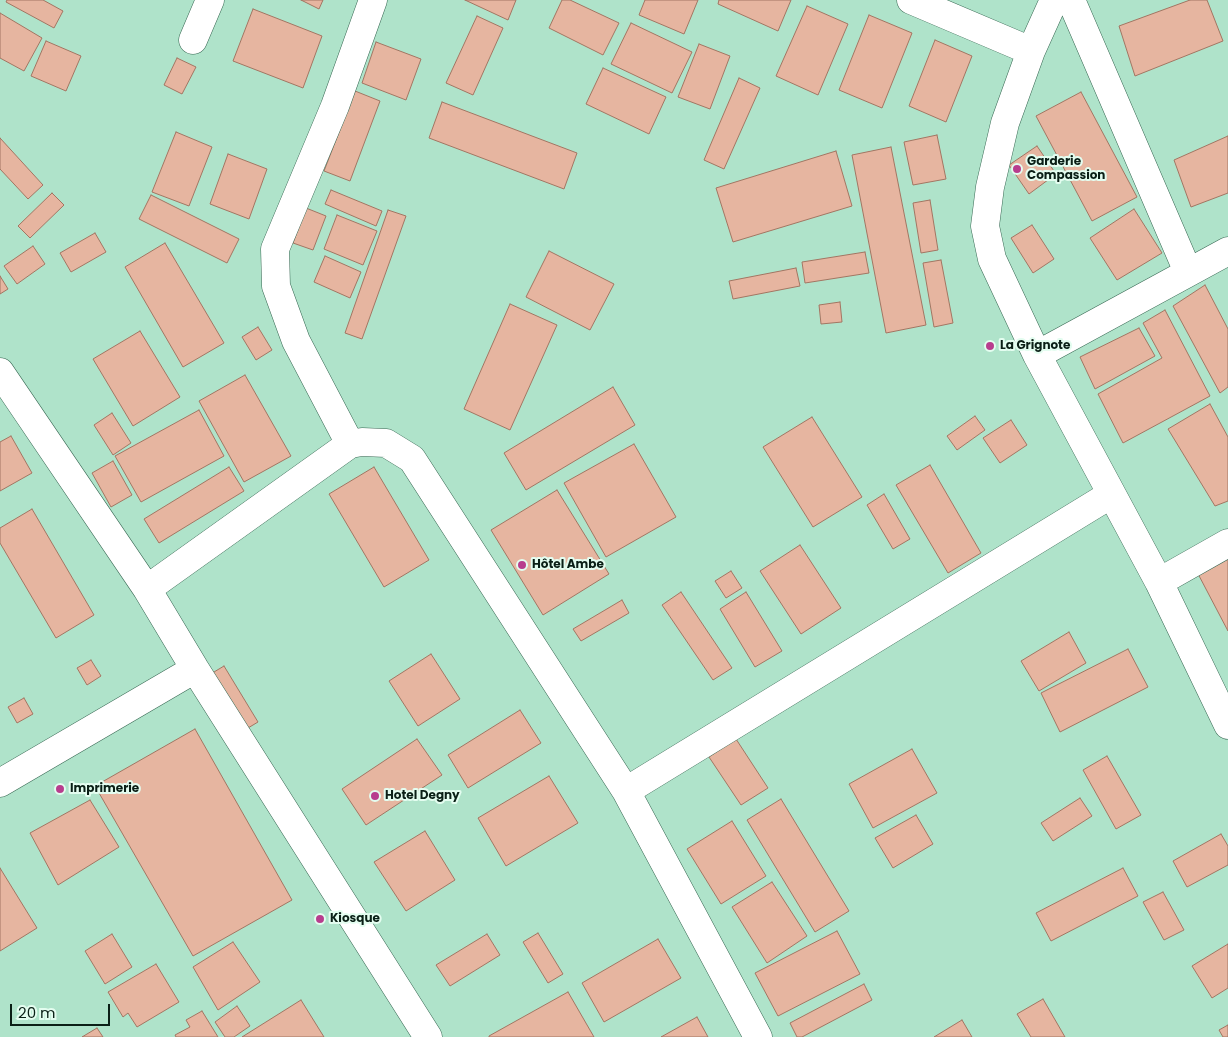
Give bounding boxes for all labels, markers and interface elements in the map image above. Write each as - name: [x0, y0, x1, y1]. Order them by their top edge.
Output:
- place label: Garderie Compassion: [1027, 155, 1105, 183]
- marker: Garderie Compassion: [1011, 163, 1023, 175]
- place label: La Grignote: [1000, 339, 1070, 353]
- marker: La Grignote: [984, 340, 996, 352]
- place label: Hôtel Ambe: [532, 558, 604, 572]
- marker: Hôtel Ambe: [516, 559, 528, 571]
- place label: Imprimerie: [70, 782, 139, 796]
- marker: Imprimerie: [54, 783, 66, 795]
- place label: Hotel Degny: [385, 789, 460, 803]
- marker: Hotel Degny: [369, 790, 381, 802]
- place label: Kiosque: [330, 912, 380, 926]
- marker: Kiosque: [314, 913, 326, 925]
- scale bar: [12, 994, 112, 1026]
- text: 20 m: [18, 1002, 56, 1023]

